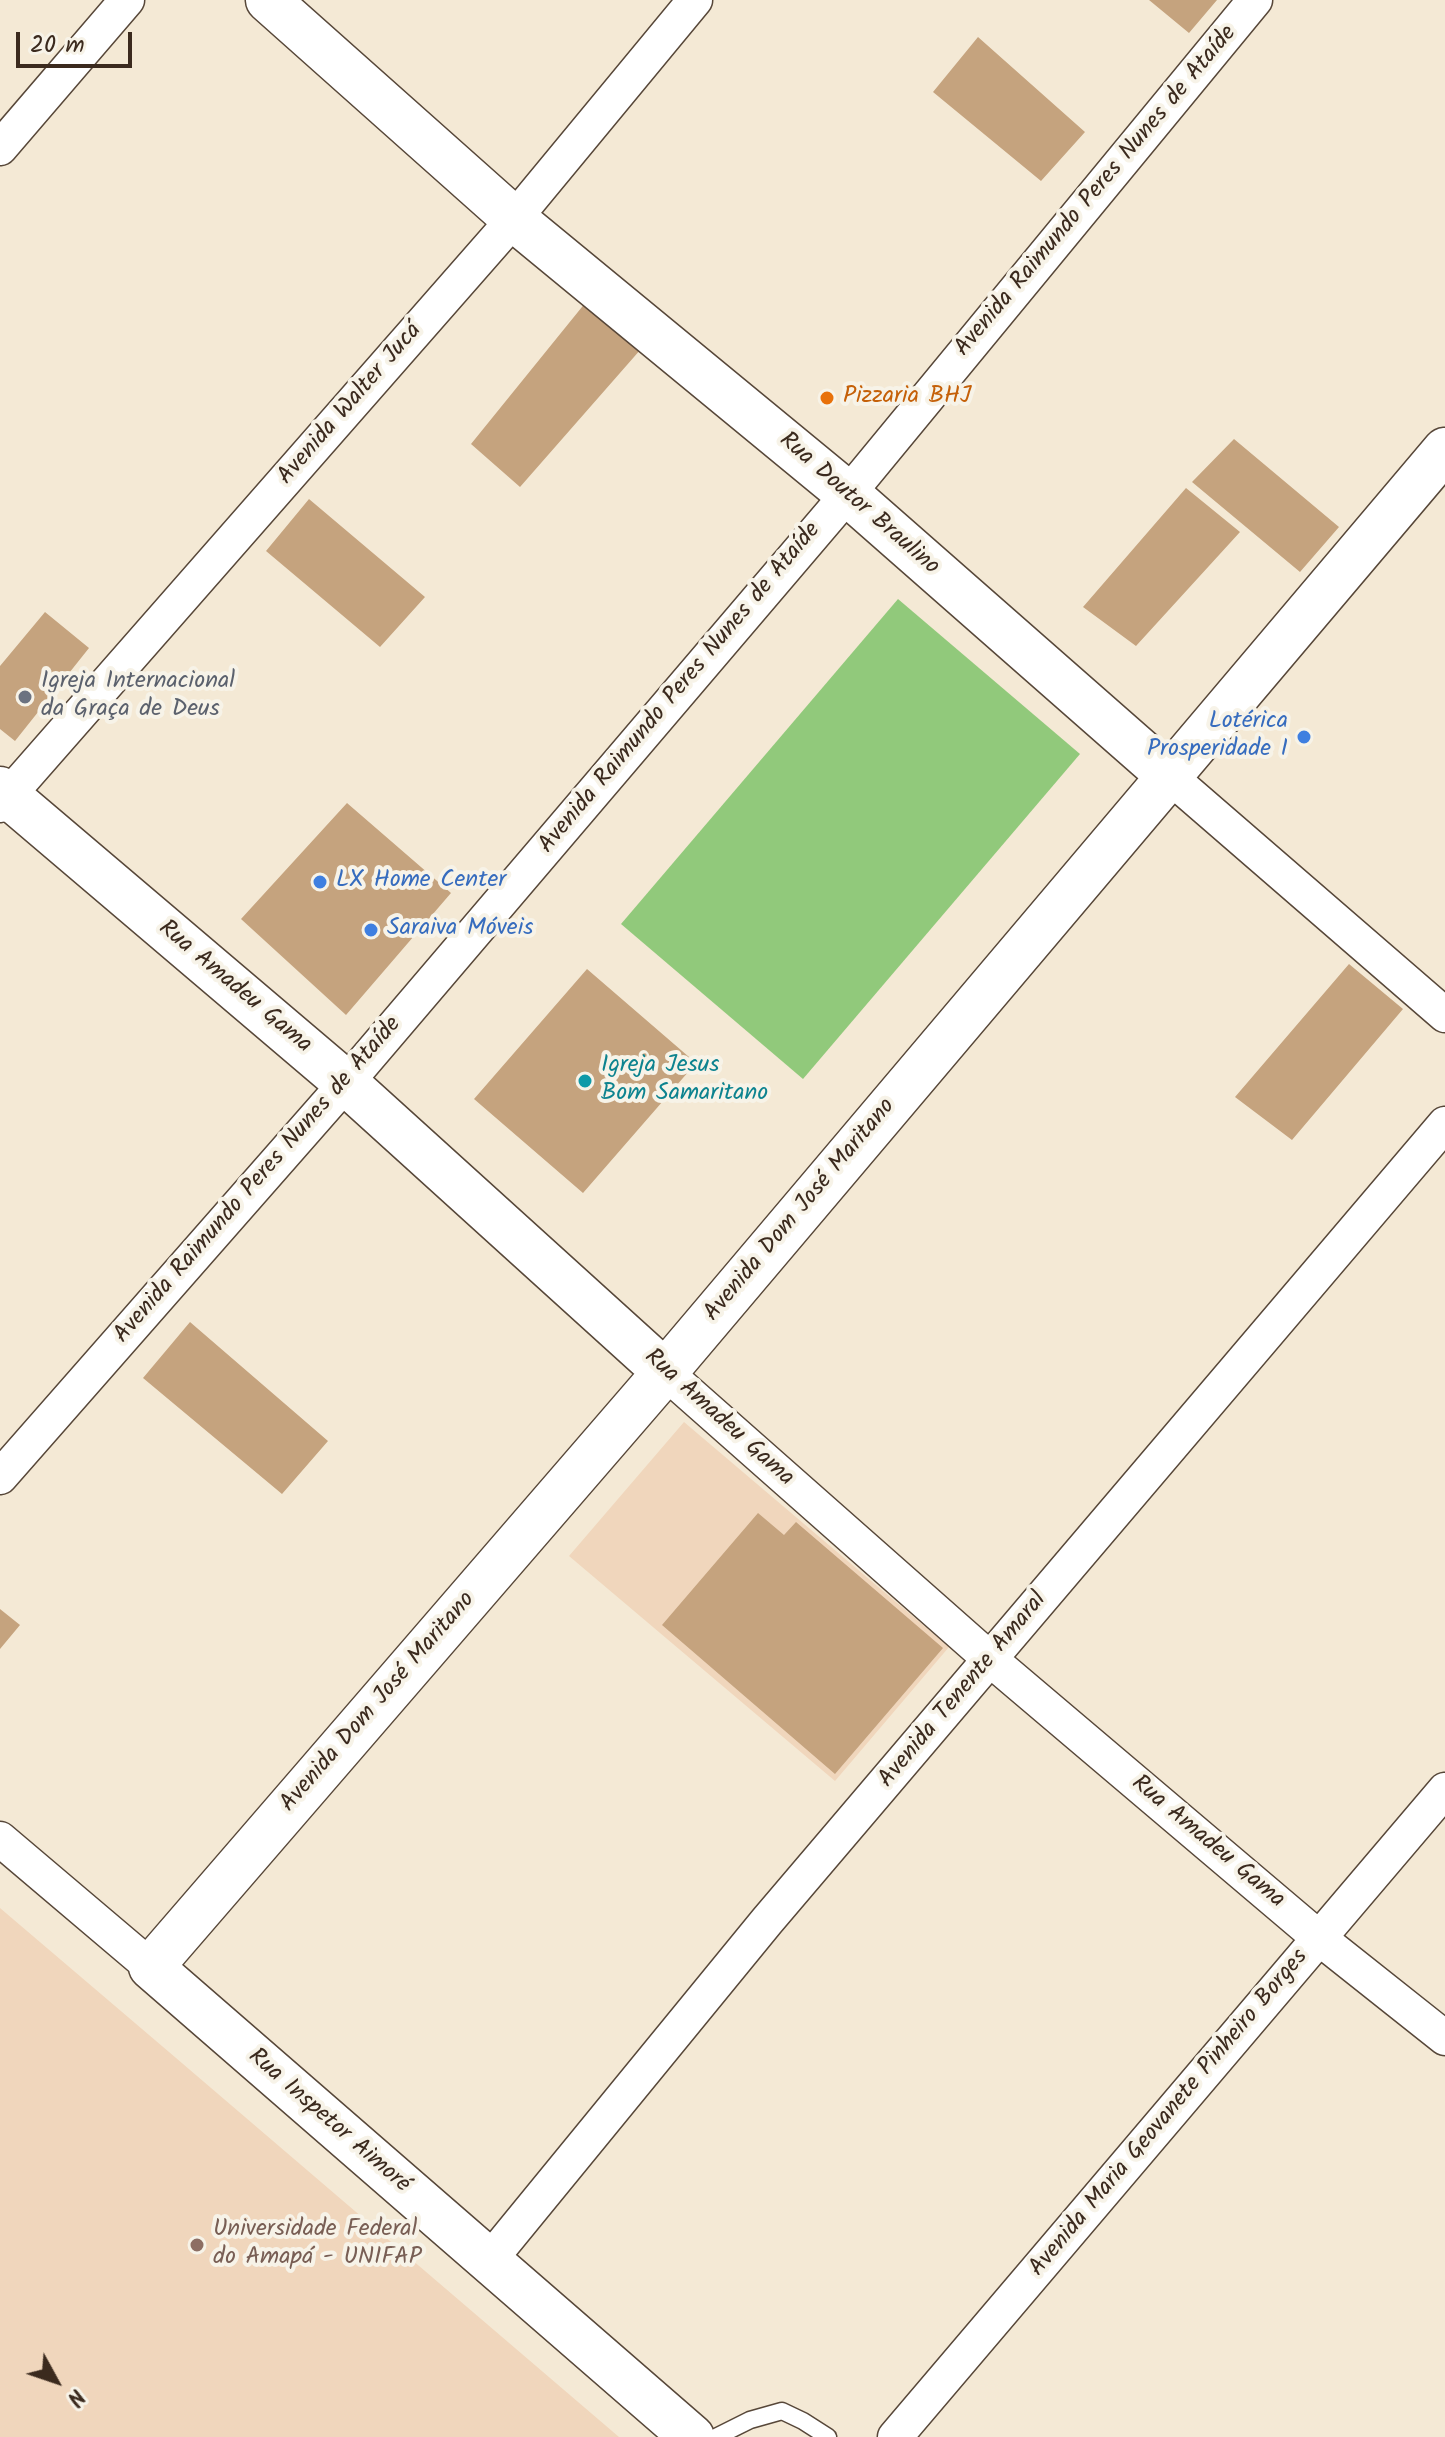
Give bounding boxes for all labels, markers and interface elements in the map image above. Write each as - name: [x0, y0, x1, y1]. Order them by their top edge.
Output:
- scale bar: [20, 16, 136, 66]
- street label: Avenida Raimundo Peres Nunes de Ataíde: [950, 21, 1244, 363]
- text: 20 m: [30, 26, 85, 65]
- street label: Avenida Walter Jucá: [273, 318, 429, 492]
- place label: Pizzaria BHJ: [843, 384, 971, 412]
- marker: Pizzaria BHJ: [818, 389, 836, 407]
- street label: Rua Doutor Braulino: [772, 427, 944, 583]
- street label: Avenida Raimundo Peres Nunes de Ataíde: [534, 518, 828, 860]
- place label: Igreja Internacional da Graça de Deus: [41, 669, 235, 725]
- marker: Igreja Internacional da Graça de Deus: [16, 688, 34, 706]
- place label: Lotérica Prosperidade I: [1147, 709, 1288, 765]
- marker: Lotérica Prosperidade I: [1295, 728, 1313, 746]
- place label: LX Home Center: [336, 868, 506, 896]
- marker: LX Home Center: [311, 873, 329, 891]
- street label: Rua Amadeu Gama: [151, 915, 317, 1061]
- place label: Saraiva Móveis: [387, 916, 534, 944]
- marker: Saraiva Móveis: [362, 921, 380, 939]
- street label: Avenida Raimundo Peres Nunes de Ataíde: [109, 1012, 409, 1350]
- place label: Igreja Jesus Bom Samaritano: [601, 1053, 768, 1109]
- marker: Igreja Jesus Bom Samaritano: [576, 1072, 594, 1090]
- street label: Avenida Dom José Maritano: [699, 1094, 903, 1328]
- street label: Rua Amadeu Gama: [637, 1344, 799, 1494]
- street label: Avenida Dom José Maritano: [275, 1587, 483, 1819]
- street label: Avenida Tenente Amaral: [874, 1587, 1054, 1795]
- street label: Rua Amadeu Gama: [1124, 1770, 1290, 1916]
- street label: Avenida Maria Geovanete Pinheiro Borges: [1024, 1944, 1316, 2284]
- street label: Rua Inspetor Aimoré: [241, 2044, 415, 2200]
- place label: Universidade Federal do Amapá - UNIFAP: [213, 2217, 422, 2273]
- marker: Universidade Federal do Amapá - UNIFAP: [188, 2236, 206, 2254]
- north arrow: [16, 2341, 96, 2421]
- text: N: [57, 2380, 93, 2413]

